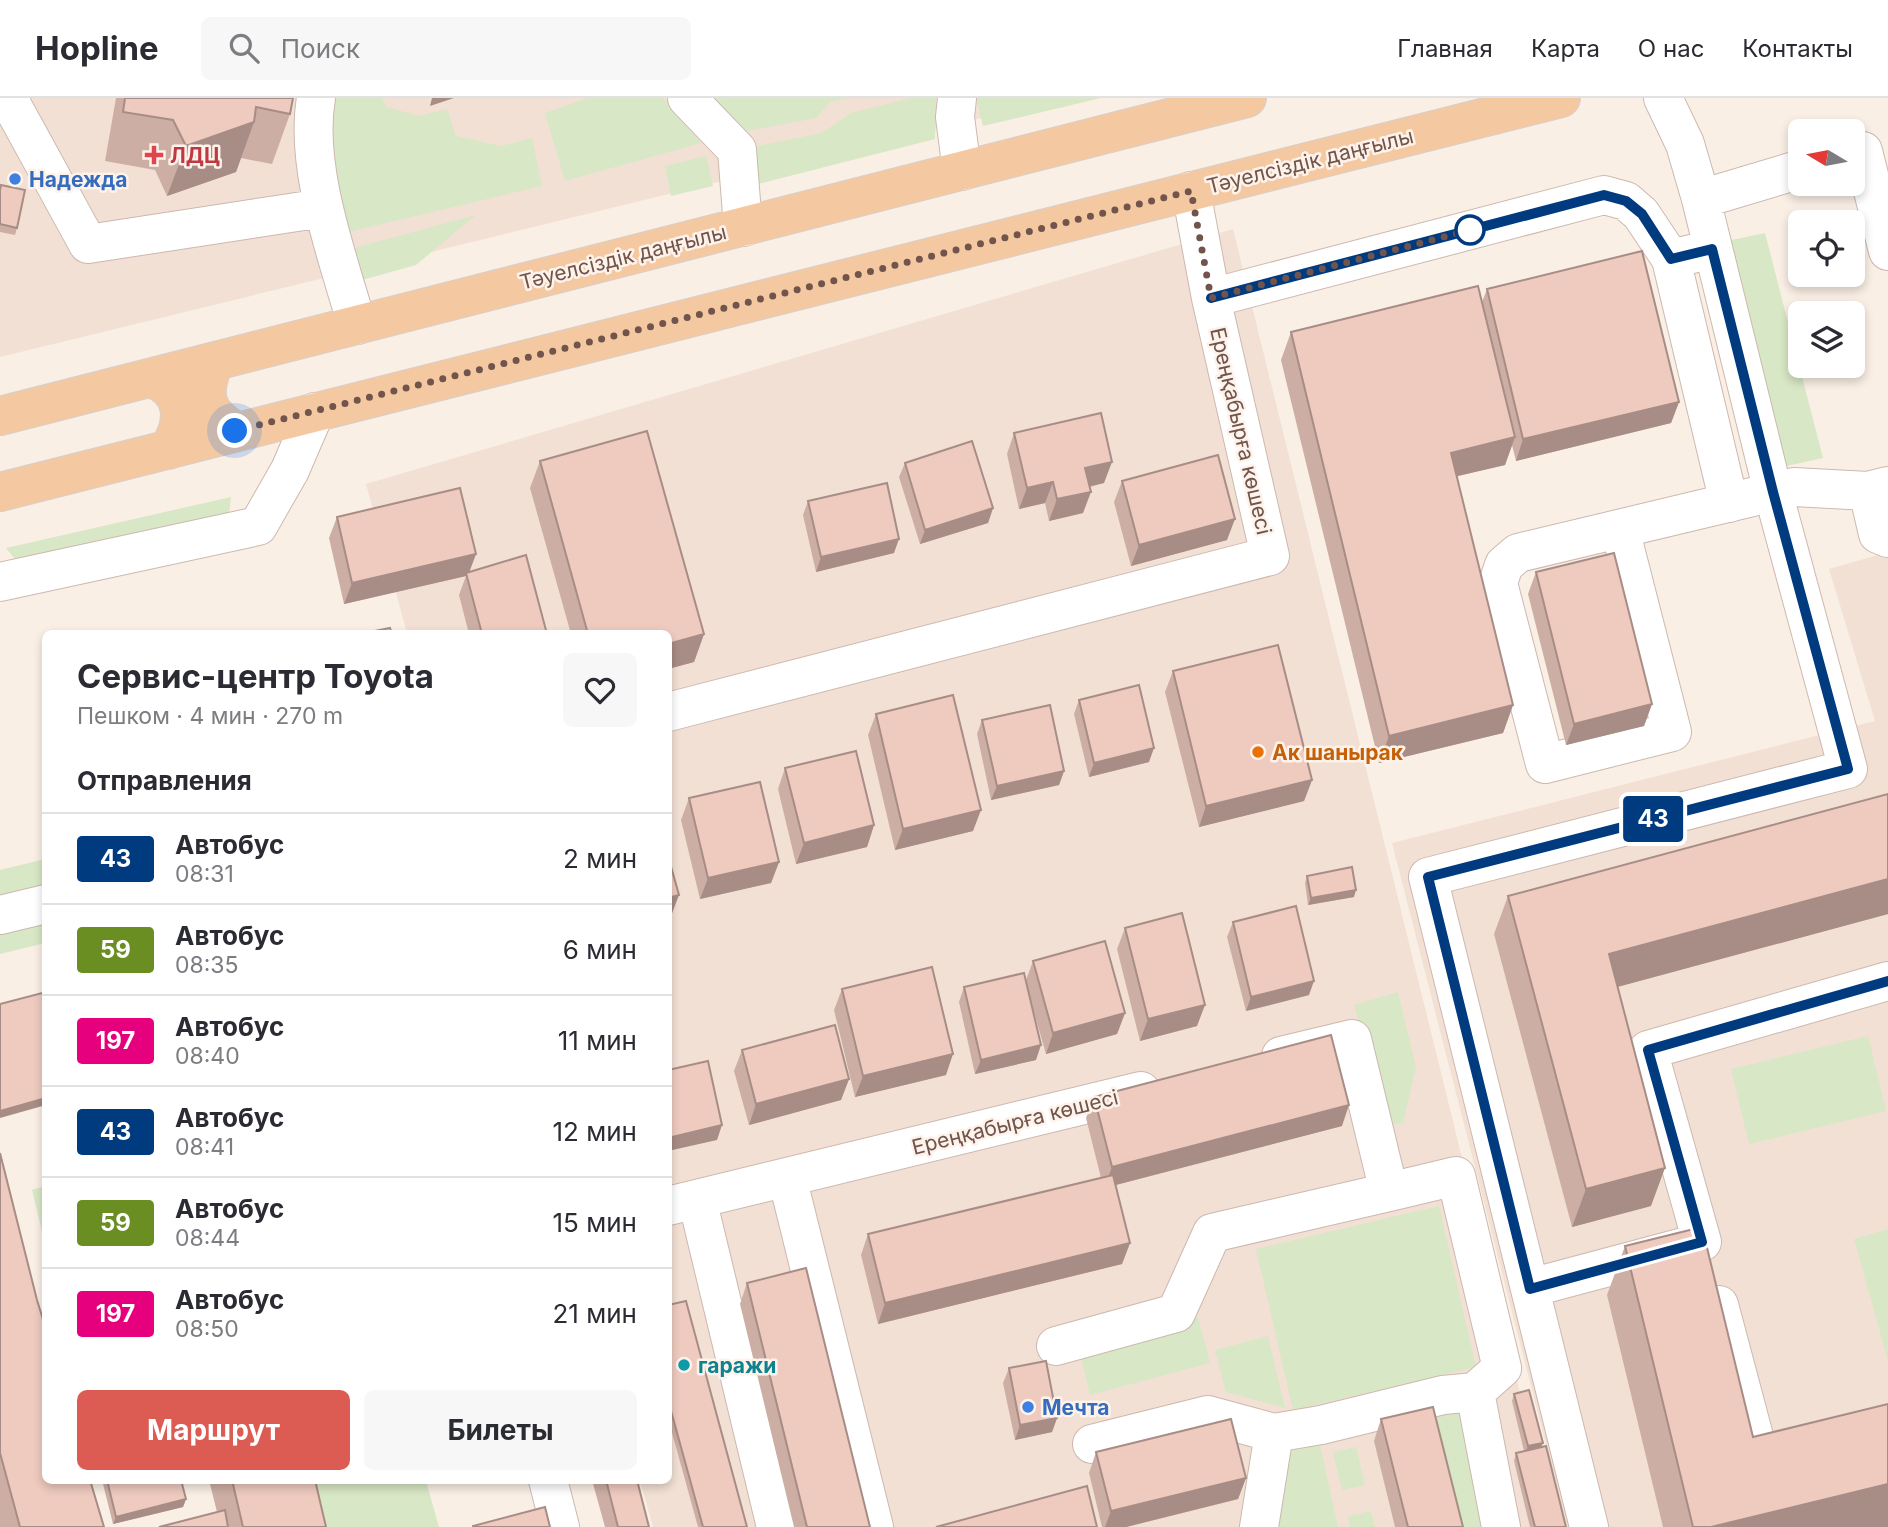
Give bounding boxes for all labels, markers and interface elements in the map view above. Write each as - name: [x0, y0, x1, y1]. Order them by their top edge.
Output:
- search box: [201, 17, 691, 80]
- text: Hopline: [35, 28, 159, 68]
- icon: search: [225, 29, 263, 67]
- text: Поиск: [281, 33, 360, 64]
- text: Главная: [1397, 34, 1493, 63]
- text: Карта: [1531, 34, 1600, 63]
- text: О нас: [1638, 34, 1704, 63]
- text: Контакты: [1742, 34, 1853, 63]
- north arrow: [1788, 119, 1866, 196]
- map controls: [1788, 119, 1865, 378]
- street label: Тәуелсіздік даңғылы: [1204, 123, 1416, 199]
- place label: ЛДЦ: [170, 143, 220, 168]
- marker: ЛДЦ: [144, 145, 164, 165]
- place label: Надежда: [29, 167, 127, 192]
- marker: Надежда: [7, 171, 23, 187]
- button: locate: [1788, 210, 1865, 287]
- unlabelled marker: [1455, 215, 1485, 245]
- street label: Тәуелсіздік даңғылы: [517, 219, 729, 295]
- button: layers: [1788, 301, 1865, 378]
- street label: Ереңқабырға көшесі: [1205, 325, 1277, 537]
- your location: [217, 413, 252, 448]
- button: heart: [563, 653, 637, 727]
- text: Сервис-центр Toyota: [77, 656, 434, 696]
- text: Пешком · 4 мин · 270 m: [77, 702, 343, 730]
- place label: Ак шанырак: [1272, 740, 1404, 765]
- marker: Ак шанырак: [1250, 744, 1266, 760]
- text: Отправления: [77, 765, 252, 796]
- line badge: 43: [1622, 796, 1684, 842]
- text: 43: [1637, 804, 1669, 833]
- text: Автобус: [175, 829, 284, 860]
- text: 2 мин: [563, 843, 637, 874]
- text: 43: [100, 844, 131, 873]
- text: 08:31: [175, 860, 234, 888]
- text: Автобус: [175, 920, 284, 951]
- text: 6 мин: [563, 934, 637, 965]
- text: 59: [100, 935, 131, 964]
- text: 08:35: [175, 951, 239, 979]
- text: Автобус: [175, 1011, 284, 1042]
- text: 11 мин: [558, 1025, 637, 1056]
- text: 197: [96, 1026, 135, 1055]
- text: 08:40: [175, 1042, 240, 1070]
- street label: Ереңқабырға көшесі: [909, 1084, 1121, 1160]
- text: Автобус: [175, 1102, 284, 1133]
- text: 12 мин: [552, 1116, 637, 1147]
- text: 43: [100, 1117, 131, 1146]
- text: 08:41: [175, 1133, 234, 1161]
- text: Автобус: [175, 1193, 284, 1224]
- text: 15 мин: [553, 1207, 637, 1238]
- text: 59: [100, 1208, 131, 1237]
- text: 08:44: [175, 1224, 240, 1252]
- text: Автобус: [175, 1284, 284, 1315]
- text: 21 мин: [552, 1298, 637, 1329]
- text: 197: [96, 1299, 135, 1328]
- text: 08:50: [175, 1315, 239, 1343]
- place label: гаражи: [698, 1353, 776, 1378]
- marker: гаражи: [676, 1357, 692, 1373]
- button: Маршрут: [77, 1390, 350, 1470]
- button: Билеты: [364, 1390, 637, 1470]
- place label: Мечта: [1042, 1395, 1110, 1420]
- marker: Мечта: [1020, 1399, 1036, 1415]

